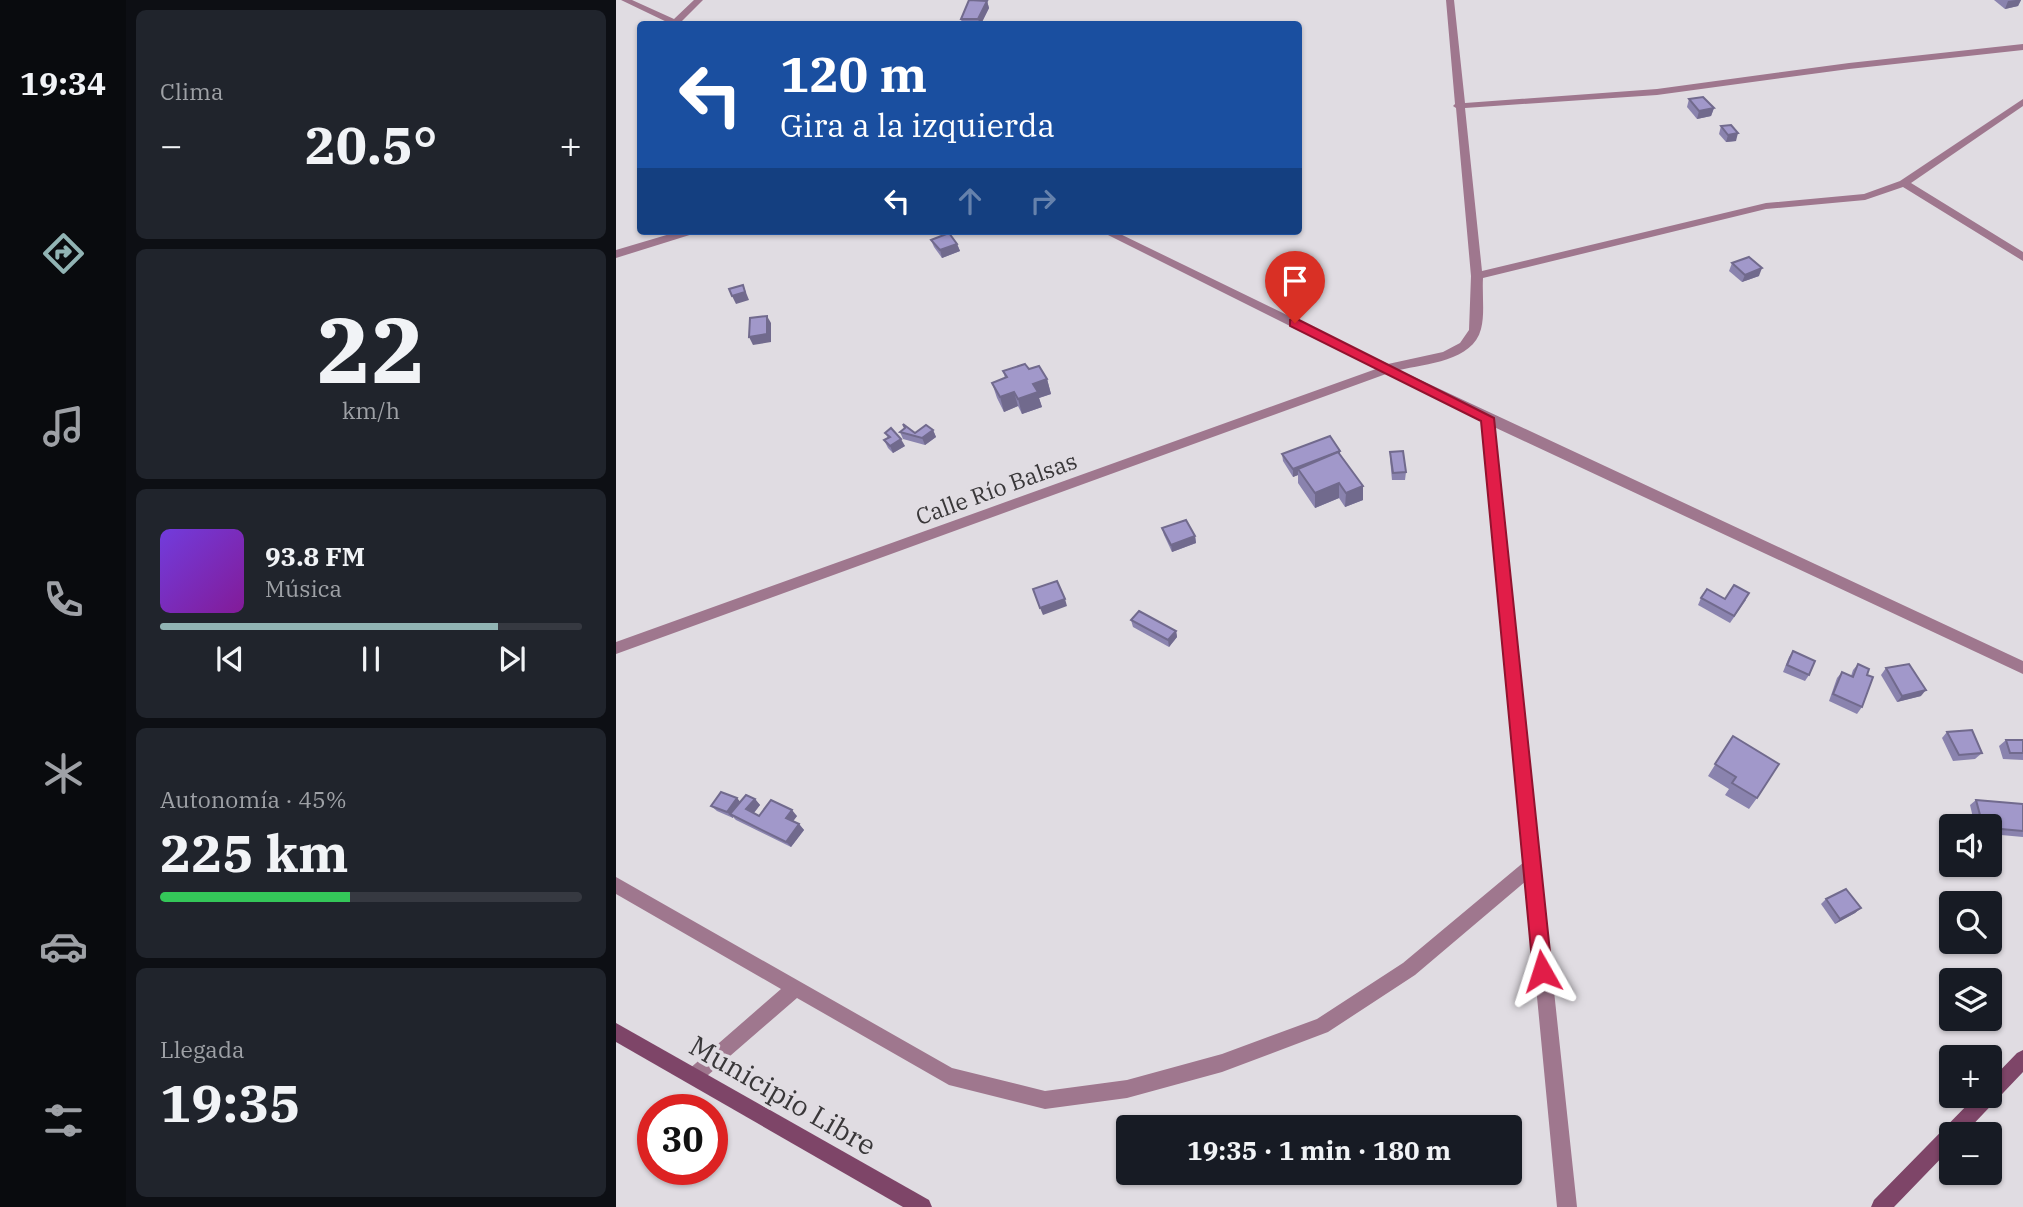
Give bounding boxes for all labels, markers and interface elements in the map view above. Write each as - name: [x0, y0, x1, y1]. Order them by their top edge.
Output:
- text: 120 m: [780, 42, 927, 105]
- icon: left: [665, 49, 756, 140]
- text: 19:34: [20, 62, 106, 104]
- text: Clima: [160, 76, 224, 106]
- text: Gira a la izquierda: [780, 104, 1055, 146]
- text: 20.5°: [305, 111, 437, 178]
- text: −: [160, 120, 183, 169]
- text: +: [559, 120, 582, 169]
- icon: left: [878, 182, 916, 220]
- icon: ahead: [951, 182, 989, 220]
- icon: right: [1024, 182, 1062, 220]
- icon: directions: [39, 229, 88, 278]
- pin: [1265, 251, 1325, 323]
- icon: arrive: [1276, 262, 1314, 300]
- text: 22: [316, 290, 426, 408]
- text: km/h: [342, 395, 400, 425]
- icon: music: [39, 402, 88, 451]
- street label: Calle Río Balsas: [911, 445, 1081, 531]
- text: 93.8 FM: [265, 539, 365, 573]
- text: Música: [265, 573, 342, 603]
- icon: phone: [39, 575, 88, 624]
- icon: previous: [211, 640, 249, 678]
- icon: pause: [352, 640, 390, 678]
- icon: next: [493, 640, 531, 678]
- icon: climate: [39, 749, 88, 798]
- text: Autonomía · 45%: [160, 784, 347, 814]
- map controls: [1939, 814, 2002, 1185]
- button: sound: [1939, 814, 2002, 877]
- text: 225 km: [160, 819, 349, 886]
- button: search: [1939, 891, 2002, 954]
- icon: car: [39, 922, 88, 971]
- position arrow: [1505, 934, 1579, 1008]
- button: layers: [1939, 968, 2002, 1031]
- street label: Municipio Libre: [683, 1027, 883, 1163]
- text: Llegada: [160, 1034, 244, 1064]
- button: +: [1939, 1045, 2002, 1108]
- text: 19:35: [160, 1069, 301, 1136]
- speed limit sign: 30: [637, 1094, 728, 1185]
- icon: filters: [39, 1096, 88, 1145]
- button: −: [1939, 1122, 2002, 1185]
- text: 19:35 · 1 min · 180 m: [1187, 1133, 1451, 1167]

